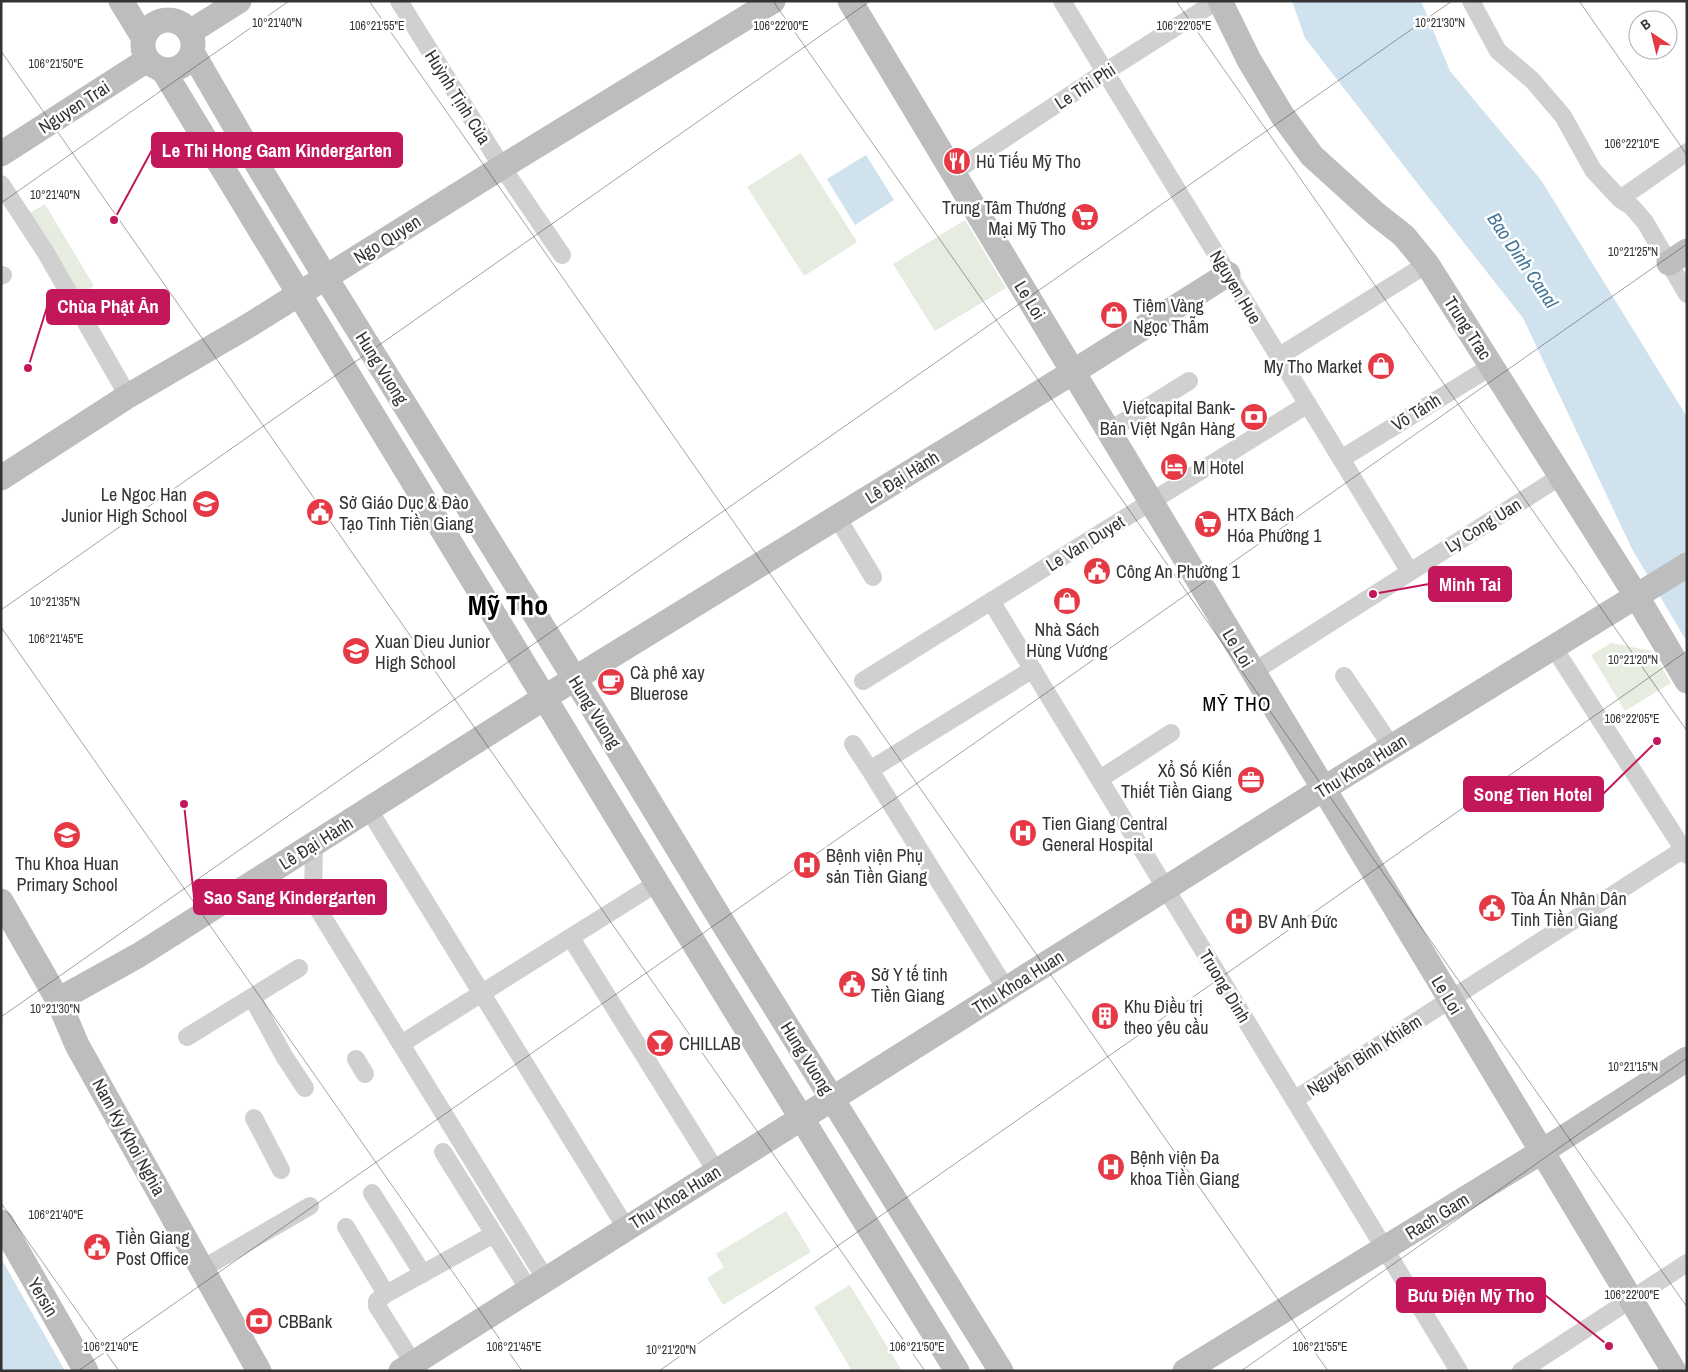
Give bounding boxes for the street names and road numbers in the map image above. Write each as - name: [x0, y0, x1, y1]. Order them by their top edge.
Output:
- street label: Huỳnh Tịnh Của: [419, 45, 497, 149]
- street label: Le Thi Phi: [1050, 57, 1120, 115]
- street label: Nguyen Trai: [33, 75, 115, 139]
- street label: Ngo Quyen: [349, 209, 425, 269]
- street label: Nguyen Hue: [1204, 245, 1268, 329]
- street label: Le Loi: [1009, 276, 1051, 324]
- street label: Trung Trac: [1438, 291, 1498, 365]
- street label: Hung Vuong: [350, 327, 415, 410]
- street label: Võ Tánh: [1387, 387, 1445, 437]
- street label: Lê Đại Hành: [860, 444, 944, 510]
- street label: Ly Cong Uan: [1440, 492, 1526, 558]
- street label: Le Van Duyet: [1041, 509, 1129, 577]
- street label: Le Loi: [1217, 624, 1259, 672]
- street label: Hung Vuong: [563, 671, 628, 754]
- street label: Thu Khoa Huan: [1311, 728, 1411, 804]
- street label: Lê Đại Hành: [274, 810, 358, 876]
- street label: Thu Khoa Huan: [968, 944, 1068, 1020]
- street label: Truong Dinh: [1193, 945, 1257, 1027]
- street label: Le Loi: [1426, 971, 1468, 1019]
- street label: Nguyễn Bỉnh Khiêm: [1302, 1009, 1426, 1101]
- street label: Hung Vuong: [775, 1017, 840, 1100]
- street label: Nam Ky Khoi Nghia: [86, 1074, 172, 1200]
- street label: Thu Khoa Huan: [625, 1159, 725, 1235]
- street label: Rach Gam: [1400, 1187, 1474, 1245]
- street label: Yersin: [22, 1273, 64, 1321]

